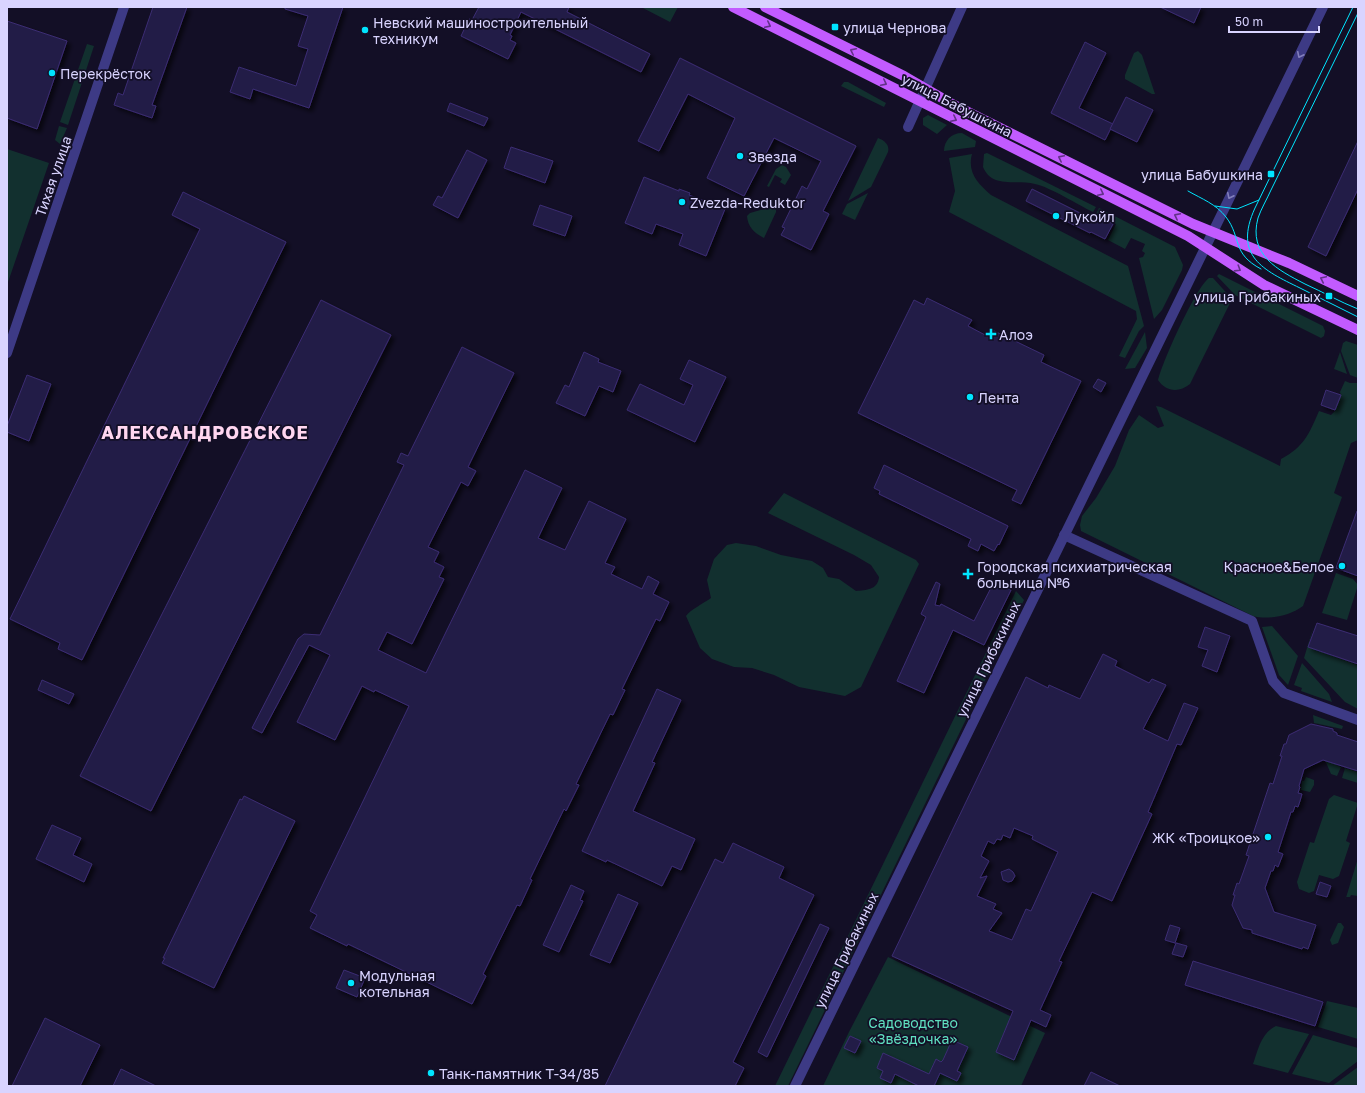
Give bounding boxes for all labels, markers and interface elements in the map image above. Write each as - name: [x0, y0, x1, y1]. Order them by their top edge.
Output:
- scale bar: [1229, 8, 1319, 34]
- place label: Невский машиностроительный техникум: [373, 14, 588, 47]
- text: 50 m: [1235, 14, 1263, 29]
- place label: улица Чернова: [843, 19, 946, 36]
- one-way arrow: [764, 20, 772, 27]
- marker: улица Чернова: [830, 22, 840, 32]
- marker: Невский машиностроительный техникум: [360, 25, 370, 35]
- one-way arrow: [849, 48, 857, 56]
- one-way arrow: [1297, 50, 1305, 58]
- place label: Перекрёсток: [60, 65, 151, 82]
- marker: Перекрёсток: [47, 68, 57, 78]
- street label: улица Бабушкина: [899, 70, 1015, 140]
- one-way arrow: [880, 79, 887, 86]
- one-way arrow: [950, 115, 957, 122]
- street label: Тихая улица: [31, 134, 75, 218]
- place label: Звезда: [748, 148, 797, 165]
- marker: Звезда: [735, 151, 745, 161]
- one-way arrow: [1058, 155, 1065, 163]
- place label: улица Бабушкина: [1141, 166, 1263, 183]
- marker: улица Бабушкина: [1266, 169, 1276, 179]
- one-way arrow: [1097, 188, 1105, 196]
- one-way arrow: [1227, 192, 1235, 199]
- place label: Zvezda-Reduktor: [690, 194, 806, 211]
- marker: Zvezda-Reduktor: [677, 197, 687, 207]
- place label: Лукойл: [1064, 208, 1115, 225]
- marker: Лукойл: [1051, 211, 1061, 221]
- one-way arrow: [1174, 213, 1182, 221]
- one-way arrow: [1234, 264, 1241, 272]
- one-way arrow: [1319, 276, 1327, 284]
- place label: улица Грибакиных: [1194, 288, 1321, 305]
- marker: улица Грибакиных: [1324, 291, 1334, 301]
- place label: Алоэ: [999, 326, 1033, 343]
- marker: Алоэ: [986, 329, 996, 339]
- place label: Лента: [978, 389, 1019, 406]
- marker: Лента: [965, 392, 975, 402]
- district label: АЛЕКСАНДРОВСКОЕ: [101, 421, 309, 443]
- place label: Городская психиатрическая больница №6: [977, 558, 1172, 591]
- place label: Красное&Белое: [1224, 558, 1334, 575]
- marker: Красное&Белое: [1337, 561, 1347, 571]
- marker: Городская психиатрическая больница №6: [962, 568, 974, 580]
- street label: улица Грибакиных: [952, 598, 1024, 720]
- place label: ЖК «Троицкое»: [1152, 829, 1260, 846]
- marker: ЖК «Троицкое»: [1263, 832, 1273, 842]
- street label: улица Грибакиных: [810, 889, 882, 1011]
- place label: Модульная котельная: [359, 967, 435, 1000]
- marker: Модульная котельная: [346, 978, 356, 988]
- park label: Садоводство «Звёздочка»: [868, 1014, 958, 1047]
- place label: Танк-памятник Т-34/85: [439, 1065, 599, 1082]
- marker: Танк-памятник Т-34/85: [426, 1068, 436, 1078]

